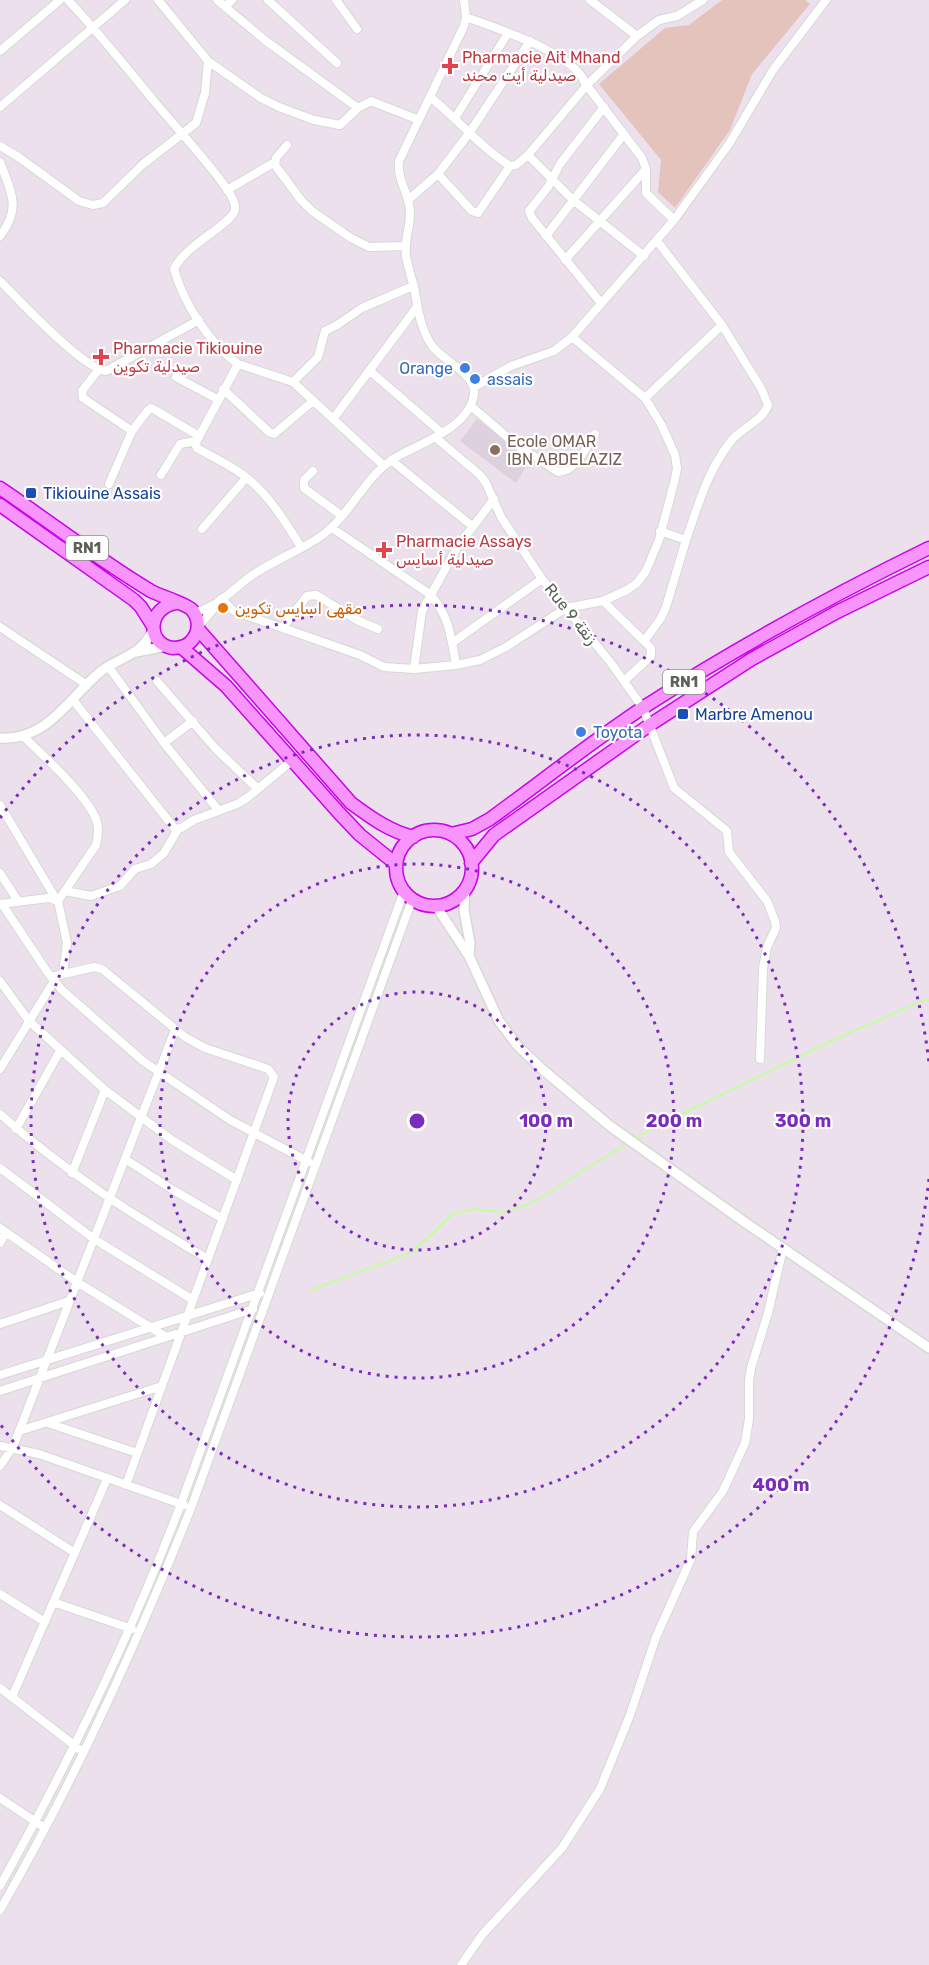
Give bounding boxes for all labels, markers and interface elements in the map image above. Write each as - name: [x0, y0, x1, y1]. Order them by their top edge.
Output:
- place label: Pharmacie Ait Mhand صيدلية أيت محند: [462, 48, 620, 85]
- marker: Pharmacie Ait Mhand صيدلية أيت محند: [443, 59, 457, 73]
- place label: Pharmacie Tikiouine صيدلية تكوين: [113, 339, 263, 377]
- marker: Pharmacie Tikiouine صيدلية تكوين: [94, 350, 108, 364]
- place label: Orange: [399, 359, 453, 378]
- marker: Orange: [458, 361, 472, 375]
- place label: assais: [487, 370, 533, 389]
- marker: assais: [468, 372, 482, 386]
- place label: Ecole OMAR IBN ABDELAZIZ: [507, 432, 622, 469]
- marker: Ecole OMAR IBN ABDELAZIZ: [488, 443, 502, 457]
- place label: Tikiouine Assais: [43, 484, 161, 503]
- marker: Tikiouine Assais: [24, 486, 38, 500]
- place label: Pharmacie Assays صيدلية أسايس: [396, 532, 532, 569]
- road number: RN1: [66, 536, 108, 560]
- marker: Pharmacie Assays صيدلية أسايس: [377, 543, 391, 557]
- street label: Rue 9 زنقة: [540, 580, 601, 649]
- place label: مقهى اسايس تكوين: [235, 599, 362, 619]
- marker: مقهى اسايس تكوين: [216, 601, 230, 615]
- road number: RN1: [663, 670, 705, 694]
- place label: Marbre Amenou: [695, 705, 813, 724]
- marker: Marbre Amenou: [676, 707, 690, 721]
- place label: Toyota: [593, 723, 642, 742]
- marker: Toyota: [574, 725, 588, 739]
- text: 100 m: [519, 1110, 573, 1132]
- text: 200 m: [646, 1110, 702, 1132]
- text: 300 m: [775, 1110, 831, 1132]
- centre of rings: [407, 1111, 427, 1131]
- text: 400 m: [752, 1474, 810, 1496]

